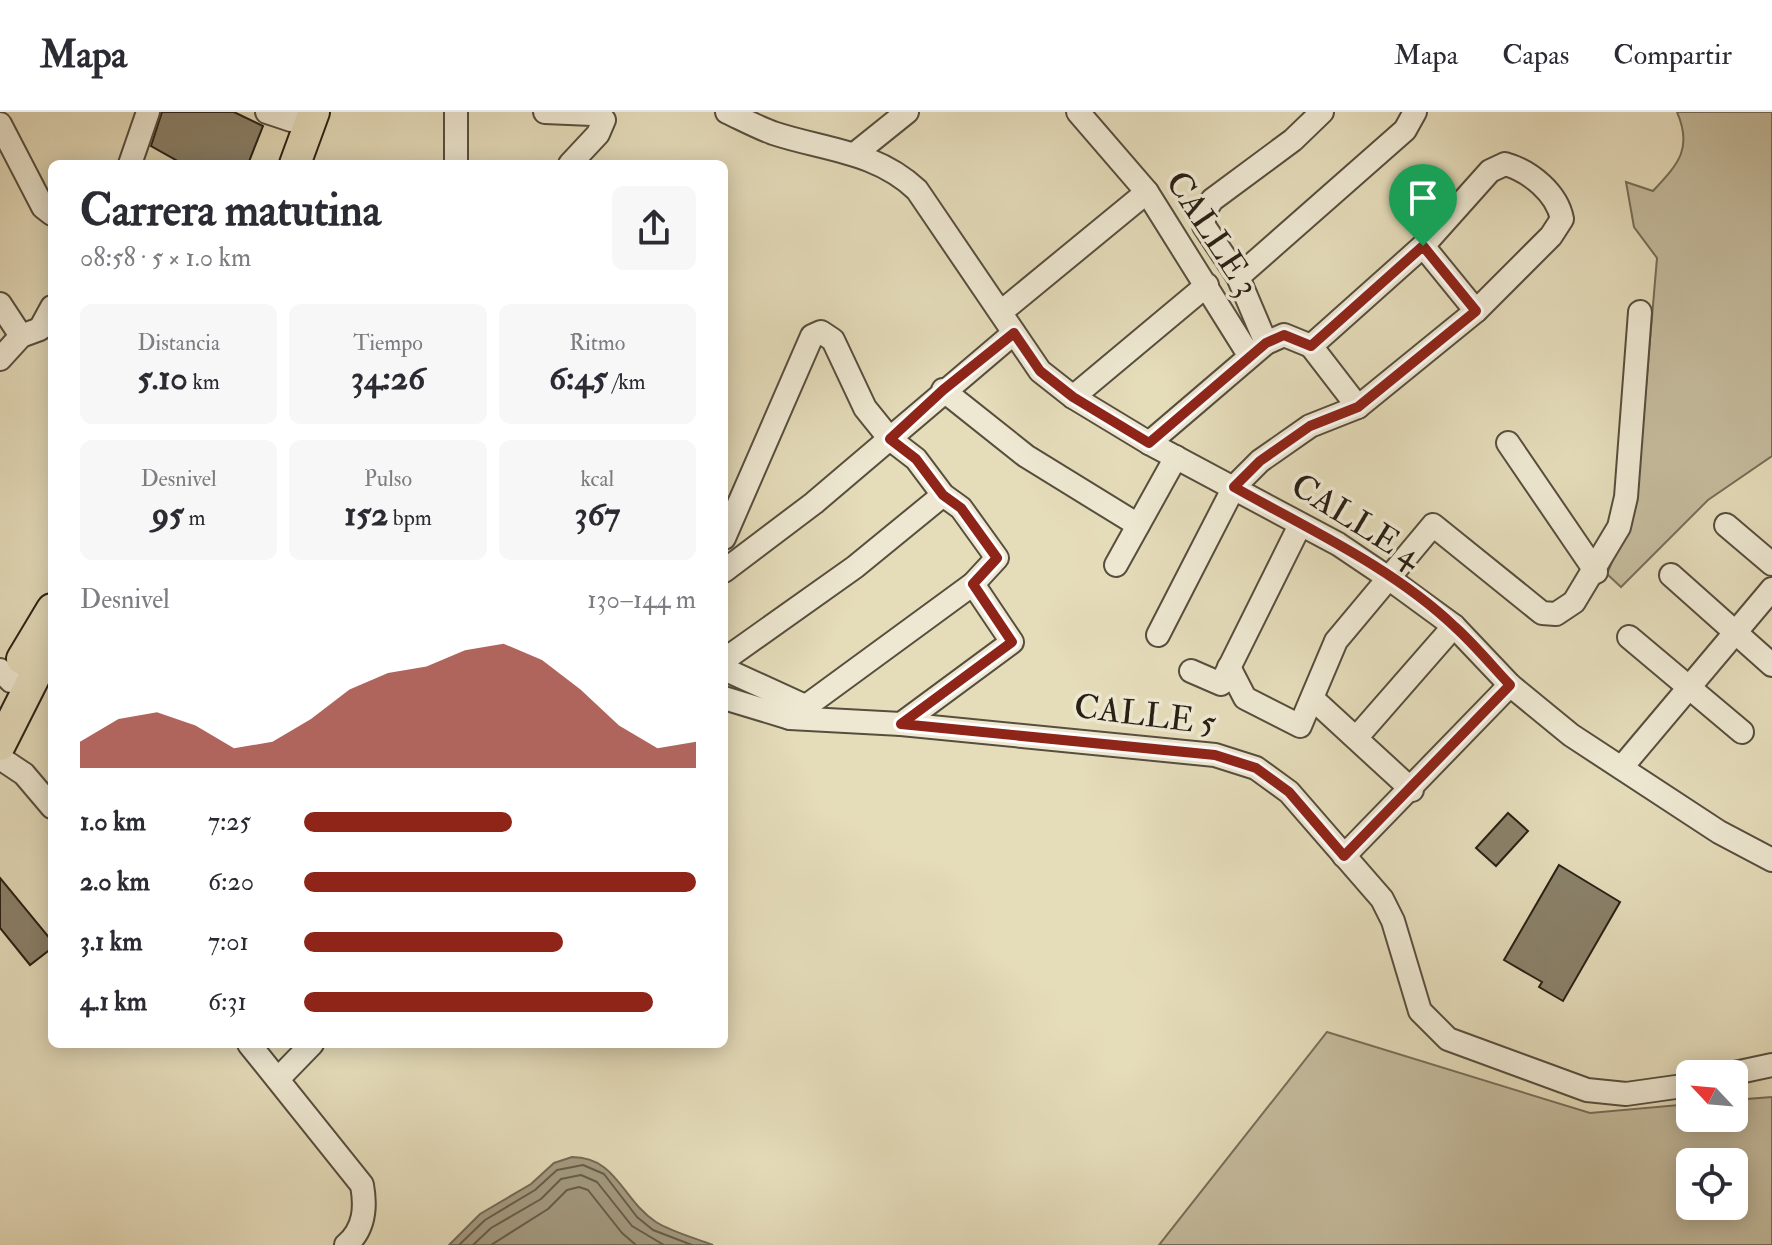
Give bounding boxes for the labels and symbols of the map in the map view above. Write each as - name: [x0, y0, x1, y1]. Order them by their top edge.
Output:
- street label: CALLE 3: [1156, 163, 1268, 305]
- pin: [1389, 164, 1457, 246]
- street label: CALLE 4: [1283, 464, 1431, 579]
- street label: CALLE 5: [1072, 685, 1218, 745]
- north arrow: [1676, 1060, 1748, 1132]

